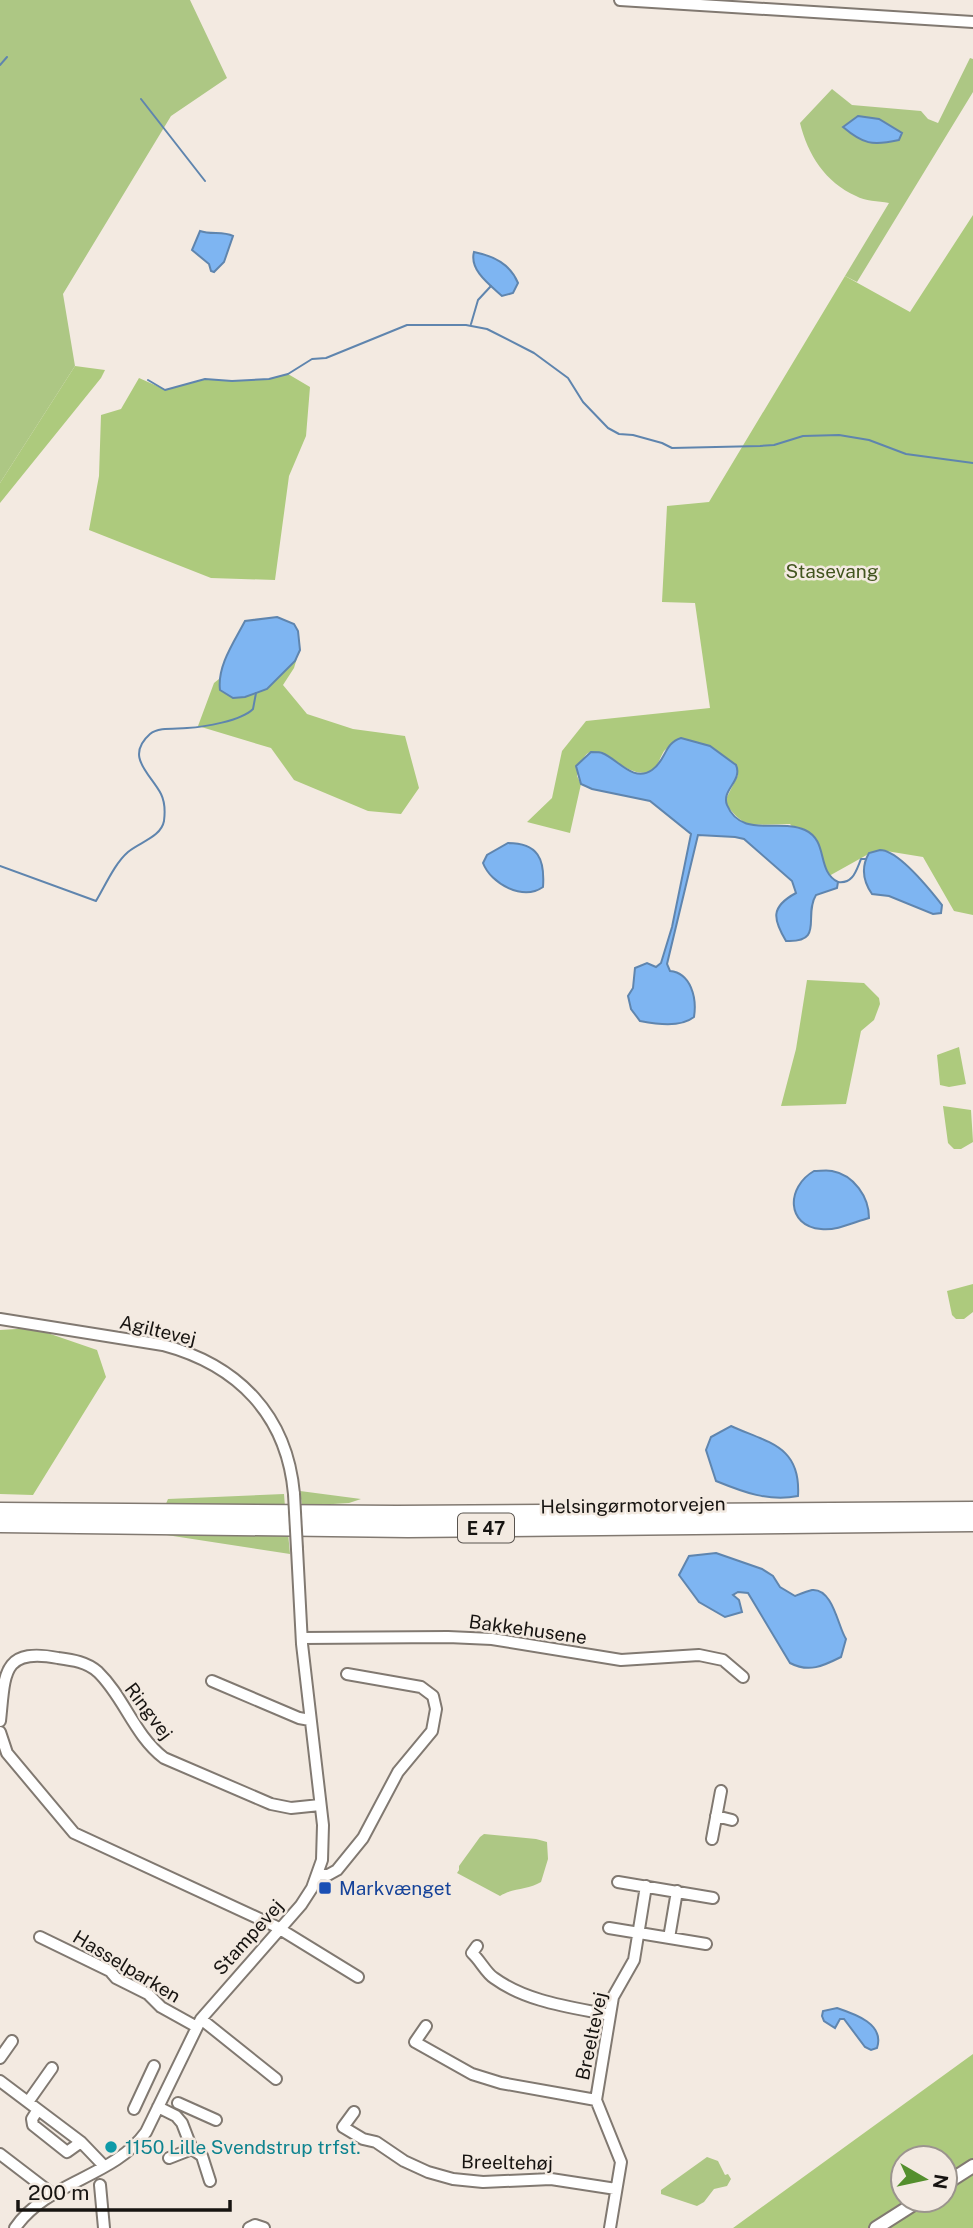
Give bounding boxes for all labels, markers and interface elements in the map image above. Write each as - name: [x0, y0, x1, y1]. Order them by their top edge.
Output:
- park label: Stasevang: [786, 560, 879, 582]
- street label: Agiltevej: [118, 1311, 198, 1349]
- street label: Helsingørmotorvejen: [540, 1492, 726, 1518]
- road number: E 47: [458, 1513, 514, 1542]
- street label: Bakkehusene: [468, 1610, 588, 1648]
- street label: Ringvej: [121, 1678, 177, 1744]
- place label: Markvænget: [339, 1877, 452, 1899]
- marker: Markvænget: [317, 1880, 333, 1896]
- street label: Stampevej: [208, 1895, 288, 1979]
- street label: Hasselparken: [69, 1925, 185, 2007]
- street label: Breeltevej: [571, 1990, 611, 2082]
- place label: 1150 Lille Svendstrup trfst.: [125, 2136, 361, 2158]
- marker: 1150 Lille Svendstrup trfst.: [103, 2139, 119, 2155]
- north arrow: [889, 2144, 959, 2214]
- street label: Breeltehøj: [461, 2150, 553, 2174]
- scale bar: [18, 2168, 229, 2212]
- text: N: [929, 2173, 953, 2191]
- text: 200 m: [28, 2180, 89, 2205]

